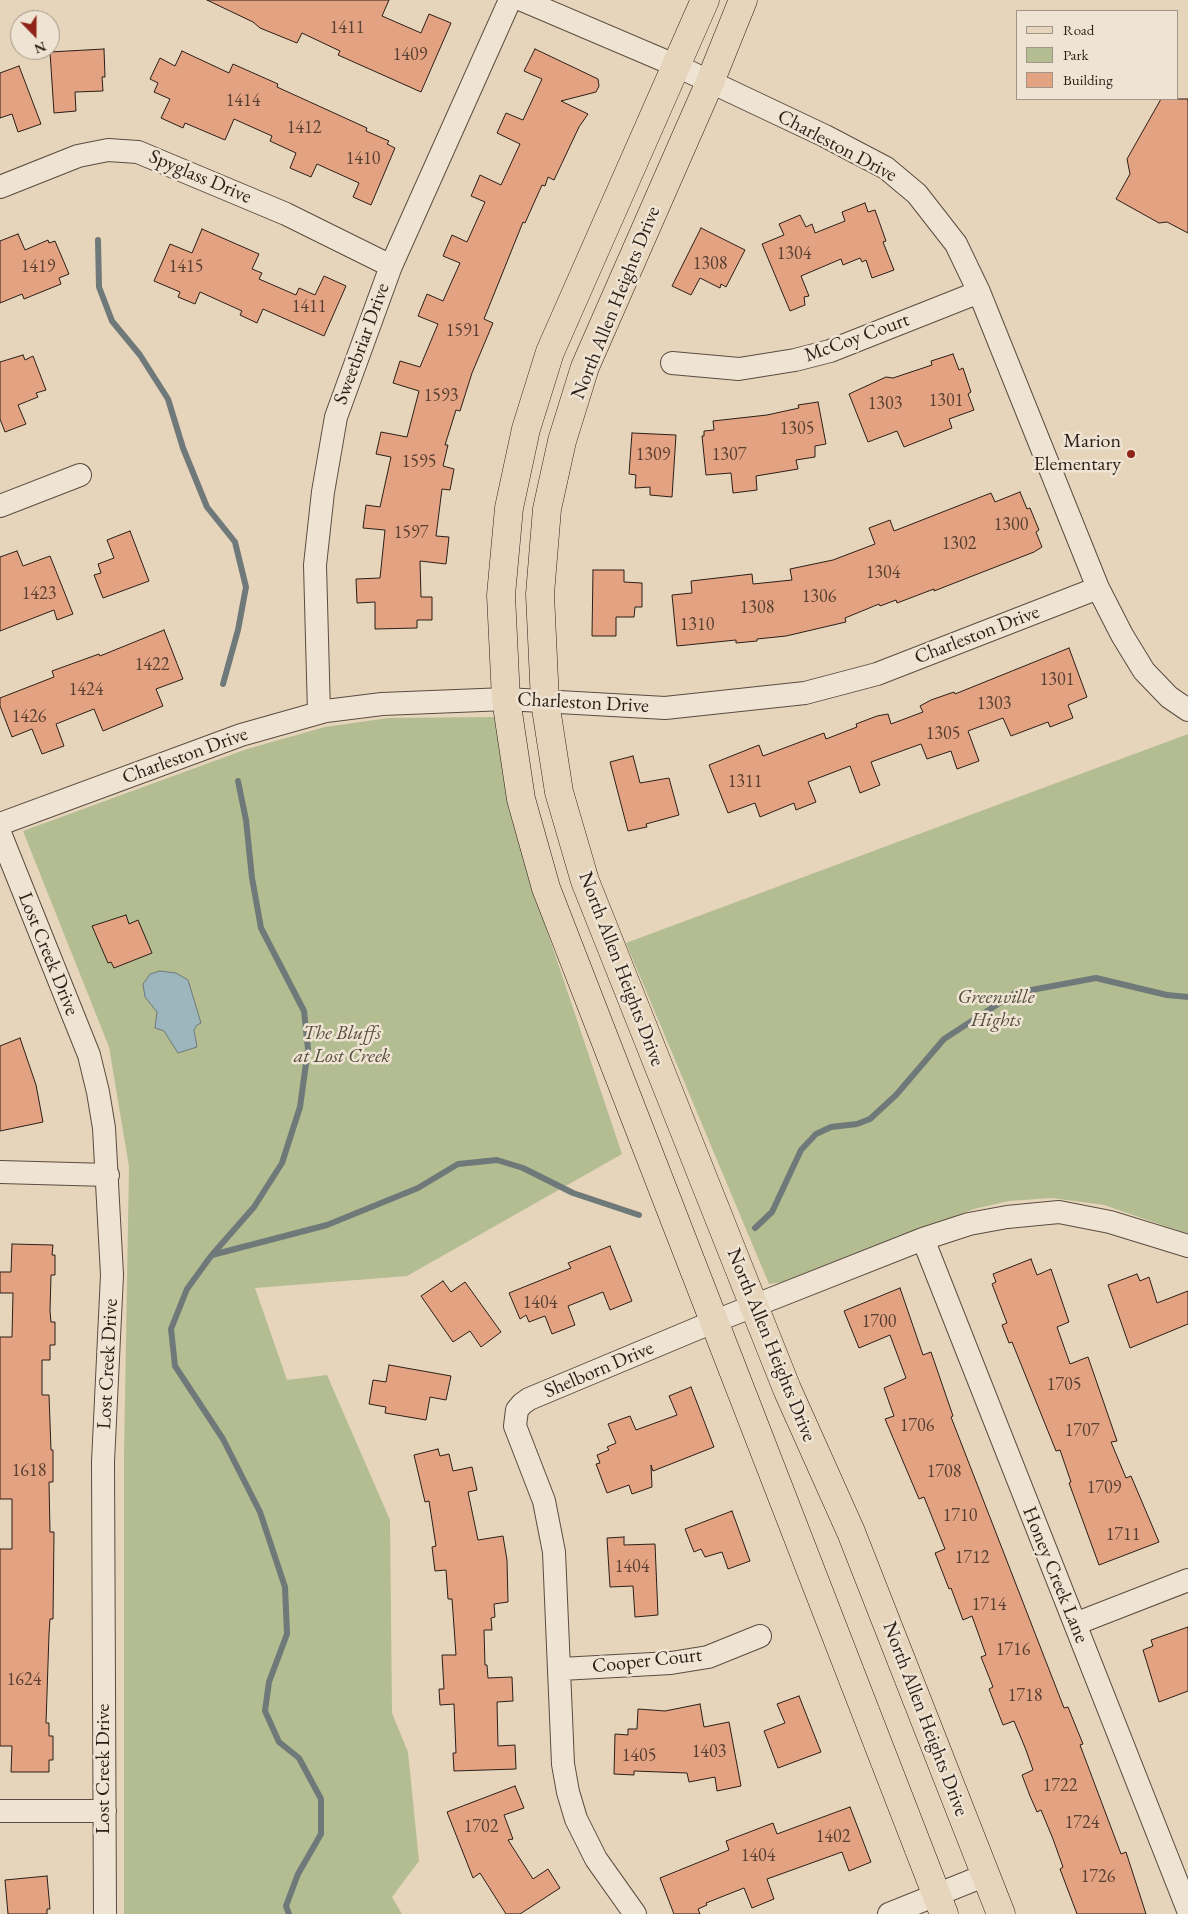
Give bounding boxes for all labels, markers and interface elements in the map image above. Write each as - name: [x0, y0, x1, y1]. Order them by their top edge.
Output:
- north arrow: [10, 10, 60, 60]
- legend: [1016, 10, 1178, 100]
- house number: 1411: [330, 17, 364, 39]
- text: Road: [1063, 20, 1094, 39]
- text: N: [32, 38, 49, 58]
- house number: 1409: [393, 44, 427, 66]
- text: Park: [1063, 45, 1089, 64]
- text: Building: [1063, 70, 1113, 89]
- house number: 1414: [226, 90, 260, 112]
- street label: Charleston Drive: [773, 104, 901, 188]
- house number: 1412: [287, 117, 321, 139]
- street label: Spyglass Drive: [145, 145, 255, 209]
- house number: 1410: [346, 148, 380, 170]
- street label: North Allen Heights Drive: [566, 203, 666, 403]
- house number: 1304: [777, 243, 811, 265]
- house number: 1308: [693, 253, 727, 275]
- house number: 1419: [21, 256, 55, 278]
- house number: 1415: [169, 256, 203, 278]
- street label: Sweetbriar Drive: [329, 280, 395, 408]
- house number: 1411: [292, 296, 326, 318]
- street label: McCoy Court: [801, 308, 913, 368]
- house number: 1591: [446, 320, 480, 342]
- house number: 1593: [424, 385, 458, 407]
- house number: 1301: [929, 390, 963, 412]
- house number: 1303: [868, 393, 902, 415]
- house number: 1305: [780, 418, 814, 440]
- place label: Marion Elementary: [1034, 430, 1121, 477]
- house number: 1309: [636, 444, 670, 466]
- house number: 1307: [712, 444, 746, 466]
- marker: Marion Elementary: [1125, 448, 1137, 460]
- house number: 1595: [402, 451, 436, 473]
- house number: 1300: [994, 514, 1028, 536]
- house number: 1597: [394, 522, 428, 544]
- house number: 1302: [942, 533, 976, 555]
- house number: 1304: [866, 562, 900, 584]
- house number: 1423: [22, 583, 56, 605]
- house number: 1306: [802, 586, 836, 608]
- house number: 1308: [740, 597, 774, 619]
- street label: Charleston Drive: [911, 600, 1043, 670]
- house number: 1310: [680, 614, 714, 636]
- house number: 1422: [135, 654, 169, 676]
- house number: 1301: [1040, 669, 1074, 691]
- house number: 1424: [69, 679, 103, 701]
- street label: Charleston Drive: [517, 688, 649, 718]
- house number: 1303: [977, 693, 1011, 715]
- house number: 1426: [12, 706, 46, 728]
- street label: Charleston Drive: [119, 722, 251, 790]
- house number: 1305: [926, 723, 960, 745]
- house number: 1311: [728, 771, 762, 793]
- street label: North Allen Heights Drive: [573, 868, 669, 1070]
- street label: Lost Creek Drive: [12, 889, 84, 1019]
- park label: Greenville Hights: [957, 986, 1035, 1033]
- park label: The Bluffs at Lost Creek: [294, 1022, 390, 1069]
- street label: North Allen Heights Drive: [721, 1245, 821, 1445]
- house number: 1404: [523, 1292, 557, 1314]
- street label: Lost Creek Drive: [93, 1298, 123, 1430]
- house number: 1700: [862, 1311, 896, 1333]
- street label: Shelborn Drive: [541, 1336, 657, 1404]
- house number: 1705: [1047, 1374, 1081, 1396]
- house number: 1706: [900, 1415, 934, 1437]
- house number: 1707: [1065, 1420, 1099, 1442]
- house number: 1618: [12, 1460, 46, 1482]
- house number: 1708: [927, 1461, 961, 1483]
- house number: 1709: [1087, 1477, 1121, 1499]
- street label: Honey Creek Lane: [1017, 1503, 1093, 1647]
- house number: 1710: [943, 1505, 977, 1527]
- house number: 1711: [1106, 1524, 1140, 1546]
- house number: 1712: [955, 1547, 989, 1569]
- house number: 1404: [615, 1556, 649, 1578]
- house number: 1714: [972, 1594, 1006, 1616]
- street label: North Allen Heights Drive: [877, 1618, 973, 1820]
- house number: 1716: [996, 1639, 1030, 1661]
- street label: Cooper Court: [591, 1643, 703, 1679]
- house number: 1624: [7, 1669, 41, 1691]
- house number: 1718: [1008, 1685, 1042, 1707]
- street label: Lost Creek Drive: [92, 1704, 116, 1834]
- house number: 1403: [692, 1741, 726, 1763]
- house number: 1405: [622, 1745, 656, 1767]
- house number: 1722: [1043, 1775, 1077, 1797]
- house number: 1724: [1065, 1812, 1099, 1834]
- house number: 1702: [464, 1816, 498, 1838]
- house number: 1402: [816, 1826, 850, 1848]
- house number: 1404: [741, 1845, 775, 1867]
- house number: 1726: [1081, 1866, 1115, 1888]

